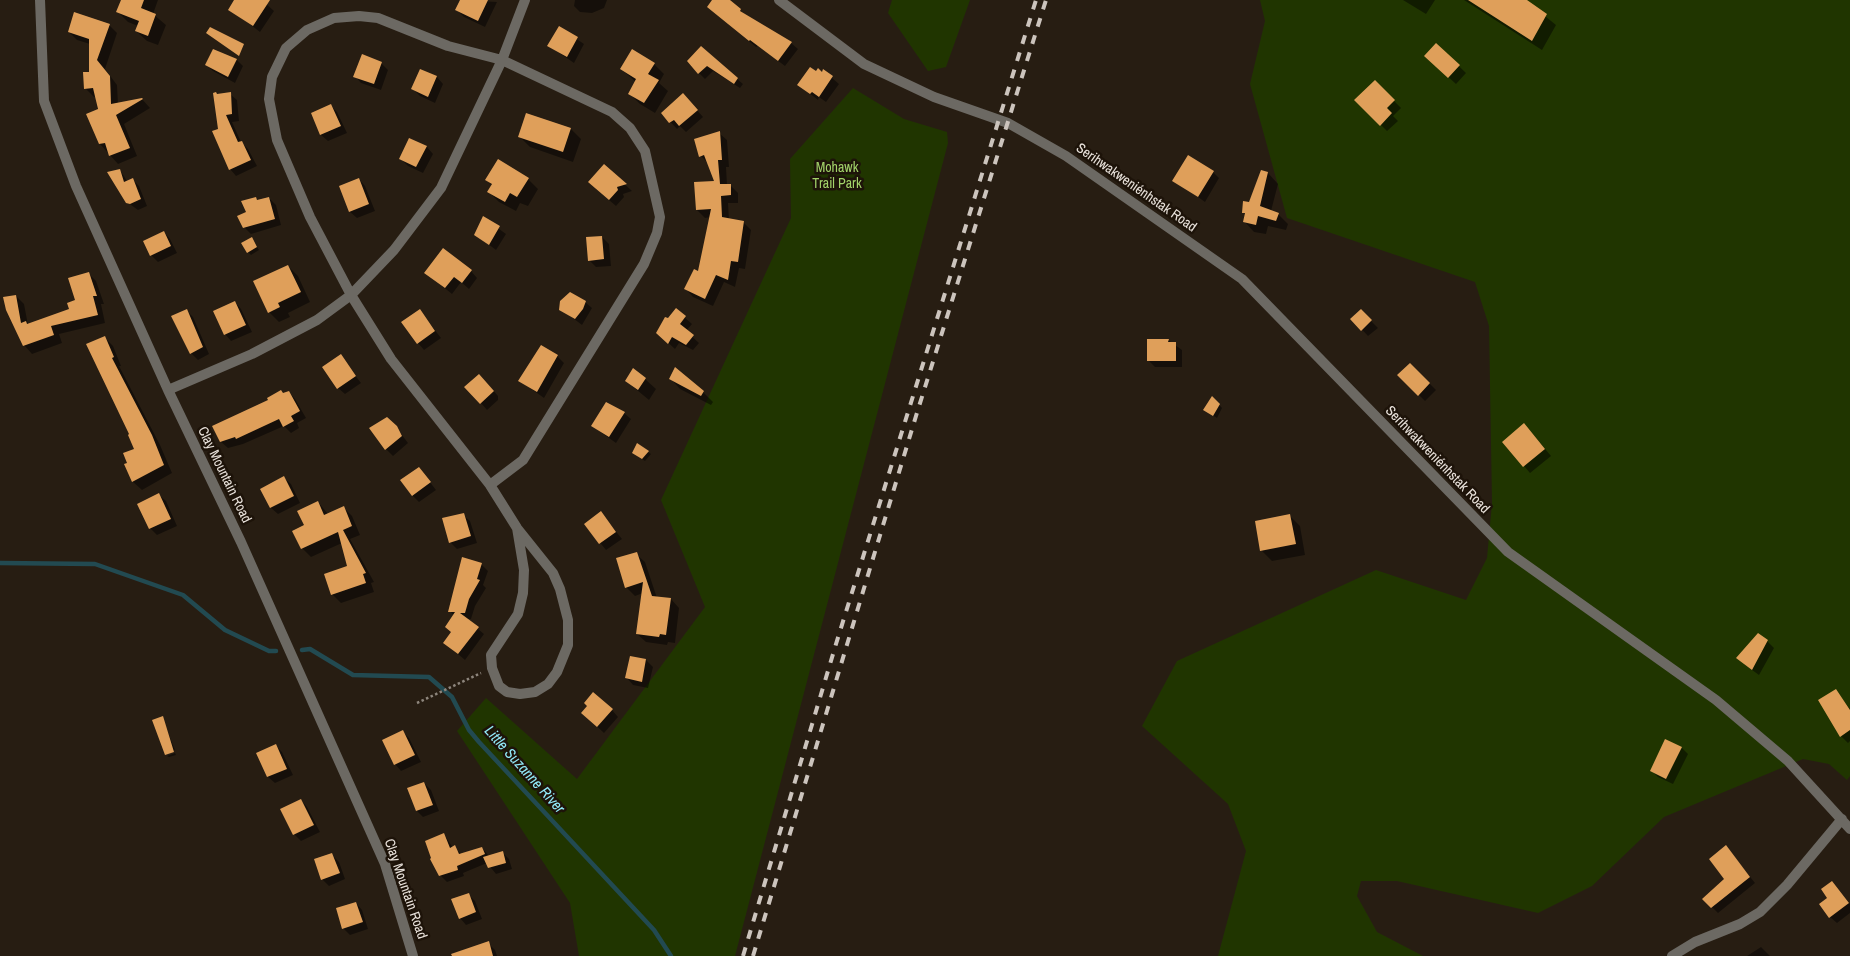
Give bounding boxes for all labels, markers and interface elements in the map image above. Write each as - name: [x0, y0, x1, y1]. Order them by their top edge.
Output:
- street label: Serihwakweniénhstak Road: [1073, 140, 1199, 236]
- park label: Mohawk Trail Park: [812, 160, 862, 192]
- street label: Serihwakweniénhstak Road: [1381, 403, 1493, 517]
- street label: Clay Mountain Road: [194, 424, 254, 526]
- water label: Little Suzanne River: [480, 723, 568, 817]
- street label: Clay Mountain Road: [380, 837, 430, 941]

